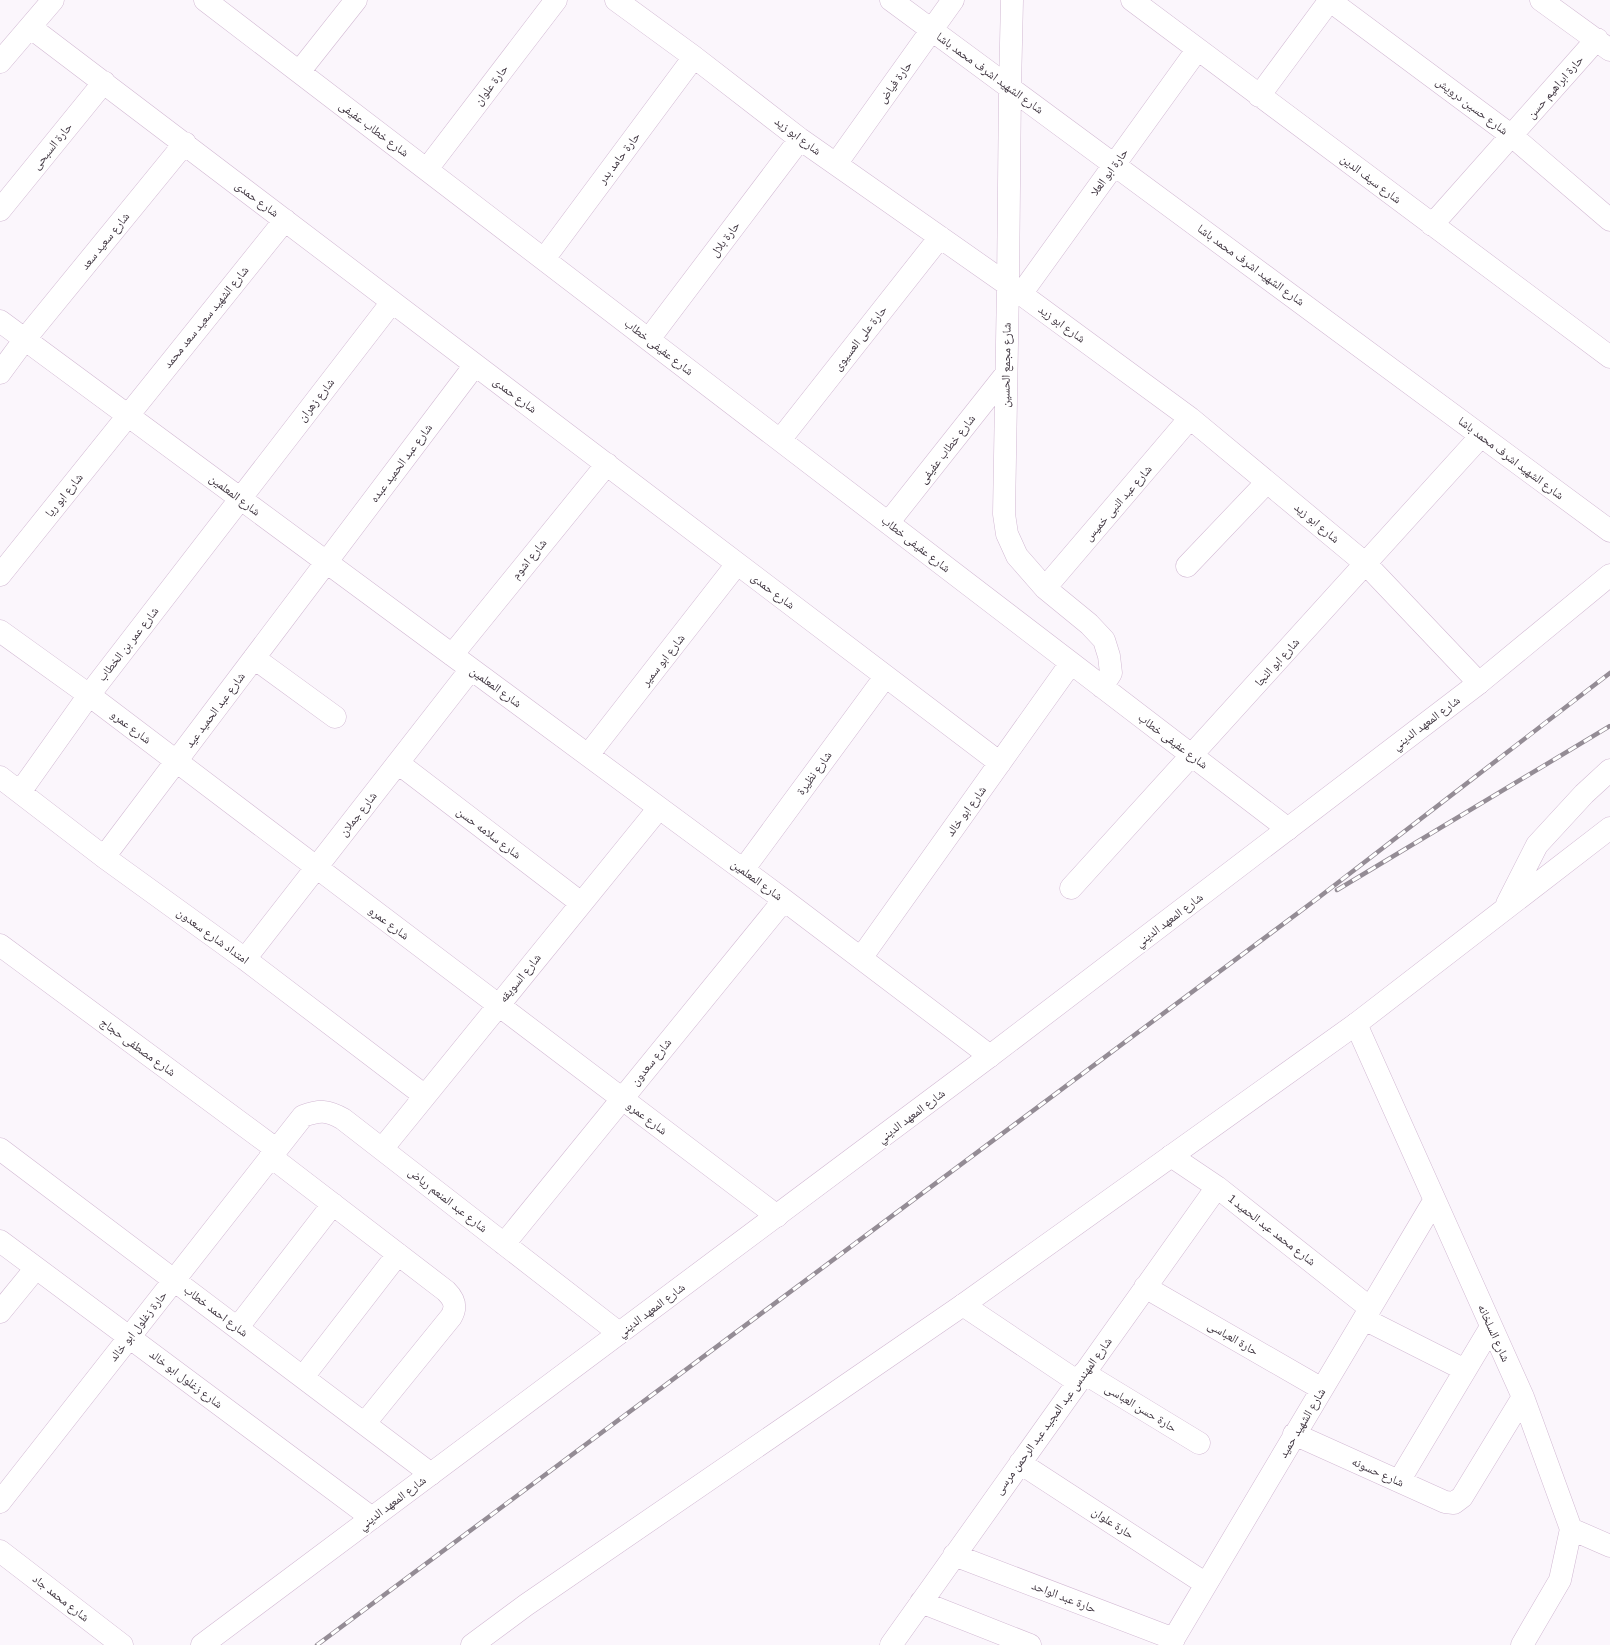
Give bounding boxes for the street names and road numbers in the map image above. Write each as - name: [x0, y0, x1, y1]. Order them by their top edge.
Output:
- street label: شارع الشهيد اشرف محمد باشا: [933, 29, 1047, 117]
- street label: حارة ابراهيم حسن: [1523, 52, 1587, 122]
- street label: حارة فياض: [874, 57, 916, 106]
- street label: حارة علوان: [470, 61, 512, 109]
- street label: شارع حسين درويش: [1433, 74, 1512, 139]
- street label: شارع خطاب عفيفى: [336, 97, 412, 161]
- street label: شارع ابو زيد: [771, 113, 825, 159]
- street label: حارة السبحى: [28, 119, 76, 173]
- street label: حارة حامد بدر: [594, 128, 644, 188]
- street label: حارة ابو العلا: [1086, 145, 1132, 199]
- street label: شارع سيف الدين: [1337, 151, 1405, 207]
- street label: شارع حمدى: [232, 177, 282, 221]
- street label: شارع سعيد سعد: [77, 209, 133, 273]
- street label: حارة بلال: [706, 218, 744, 260]
- street label: شارع الشهيد اشرف محمد باشا: [1194, 221, 1308, 309]
- street label: شارع الشهيد سعيد سعد محمد: [160, 262, 252, 371]
- street label: حارة على العسيوى: [830, 302, 891, 374]
- street label: شارع ابو زيد: [1035, 302, 1089, 347]
- street label: شارع عفيفى خطاب: [621, 315, 697, 379]
- street label: شارع مجمع الحسين: [997, 322, 1015, 408]
- street label: شارع حمدى: [490, 373, 540, 417]
- street label: شارع زهران: [294, 375, 338, 425]
- street label: شارع خطاب عفيفى: [915, 411, 979, 487]
- street label: شارع الشهيد اشرف محمد باشا: [1455, 413, 1567, 503]
- street label: شارع عبد الحميد عبده: [366, 420, 436, 506]
- street label: شارع عبد النبى خميس: [1080, 461, 1156, 544]
- street label: شارع ابو ريا: [41, 470, 87, 520]
- street label: شارع المعلمين: [206, 471, 264, 520]
- street label: شارع ابو زيد: [1291, 499, 1343, 547]
- street label: شارع عفيفى خطاب: [878, 512, 954, 576]
- street label: شارع اشوم: [508, 535, 550, 583]
- street label: شارع حمدى: [748, 569, 798, 613]
- street label: شارع عمر بن الخطاب: [94, 603, 162, 685]
- street label: شارع ابو سمير: [637, 631, 688, 690]
- street label: شارع ابو النجا: [1251, 634, 1303, 690]
- street label: شارع المعلمين: [467, 663, 525, 711]
- street label: شارع عبد الحميد عيد: [181, 669, 249, 751]
- street label: شارع المعهد الديني: [1389, 692, 1464, 755]
- street label: شارع عمرو: [107, 706, 155, 748]
- street label: شارع عفيفى خطاب: [1135, 709, 1211, 773]
- street label: شارع نظيرة: [793, 748, 835, 798]
- street label: شارع ابو خالد: [942, 782, 990, 840]
- street label: شارع جملان: [336, 788, 381, 840]
- street label: شارع سلامه حسن: [453, 803, 525, 863]
- street label: شارع المعلمين: [728, 856, 786, 904]
- street label: شارع المعهد الديني: [1132, 889, 1207, 952]
- street label: شارع عمرو: [365, 902, 413, 944]
- street label: امتداد شارع سعدون: [174, 904, 252, 968]
- street label: شارع السويقه: [495, 950, 545, 1006]
- street label: شارع مصطفى حجاج: [97, 1014, 179, 1080]
- street label: شارع سعدون: [627, 1035, 675, 1089]
- street label: شارع المعهد الديني: [874, 1085, 949, 1148]
- street label: شارع عمرو: [623, 1097, 671, 1139]
- street label: شارع عبد المنعم رياض: [405, 1164, 491, 1236]
- street label: شارع محمد عبد الحميد 1: [1225, 1191, 1319, 1269]
- street label: شارع المعهد الديني: [614, 1279, 689, 1342]
- street label: شارع احمد خطاب: [180, 1281, 252, 1341]
- street label: حارة زغلول ابو خالد: [105, 1287, 171, 1365]
- street label: شارع السلخانه: [1474, 1302, 1514, 1364]
- street label: حارة العباسى: [1205, 1317, 1262, 1359]
- street label: شارع المهندس عبد المجيد عبد الرحمن مرسى: [990, 1334, 1116, 1498]
- street label: شارع زغلول ابو خالد: [146, 1346, 226, 1412]
- street label: حارة حسن العباسى: [1102, 1380, 1180, 1436]
- street label: شارع الشهيد حميد: [1275, 1385, 1329, 1461]
- street label: شارع حسونه: [1349, 1453, 1407, 1491]
- street label: شارع المعهد الديني: [355, 1472, 430, 1535]
- street label: حارة علوان: [1089, 1503, 1138, 1543]
- street label: شارع محمد جاد: [29, 1571, 93, 1625]
- street label: حارة عبد الواحد: [1029, 1577, 1099, 1617]

